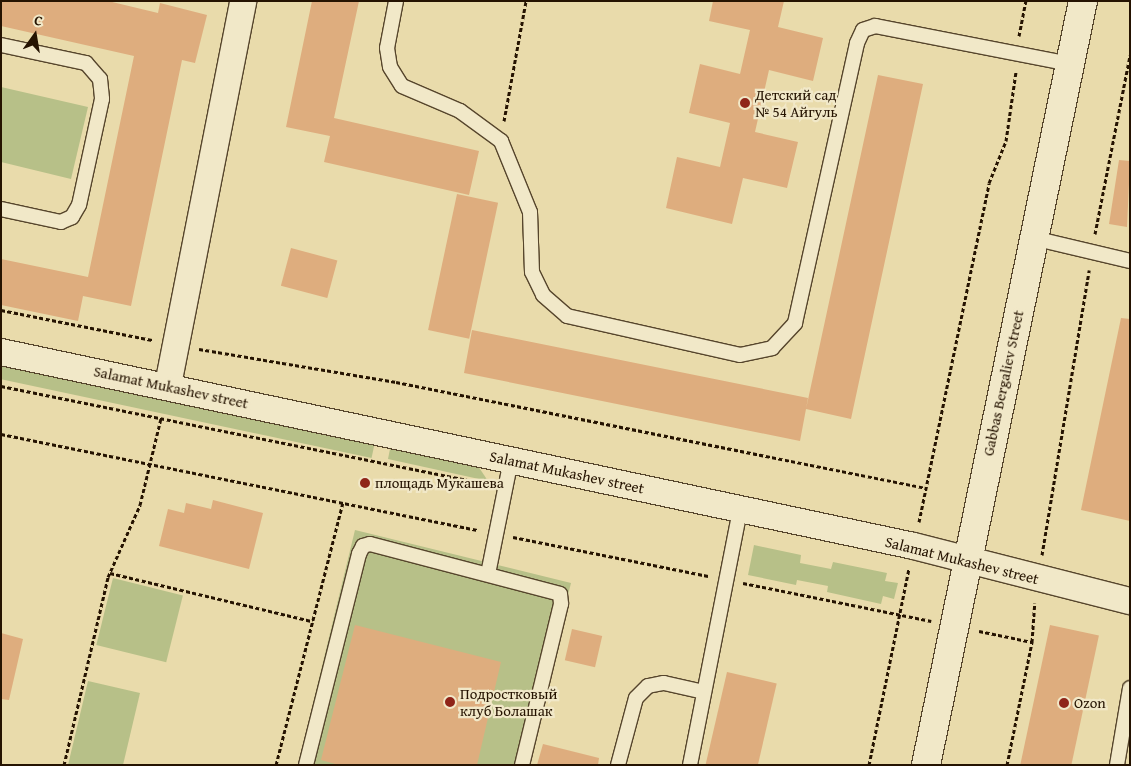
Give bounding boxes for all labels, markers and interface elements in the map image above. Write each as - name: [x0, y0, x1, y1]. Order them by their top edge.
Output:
- north arrow: [10, 10, 60, 60]
- text: С: [32, 10, 44, 31]
- place label: Детский сад № 54 Айгуль: [755, 85, 838, 120]
- marker: Детский сад № 54 Айгуль: [739, 97, 751, 109]
- street label: Gabbas Bergaliev Street: [979, 309, 1027, 457]
- street label: Salamat Mukashev street: [92, 362, 250, 412]
- street label: Salamat Mukashev street: [488, 447, 646, 497]
- place label: площадь Мукашева: [375, 474, 504, 492]
- marker: площадь Мукашева: [359, 477, 371, 489]
- street label: Salamat Mukashev street: [883, 532, 1041, 588]
- place label: Подростковый клуб Болашак: [460, 684, 557, 719]
- place label: Ozon: [1074, 694, 1106, 712]
- marker: Подростковый клуб Болашак: [444, 696, 456, 708]
- marker: Ozon: [1058, 697, 1070, 709]

